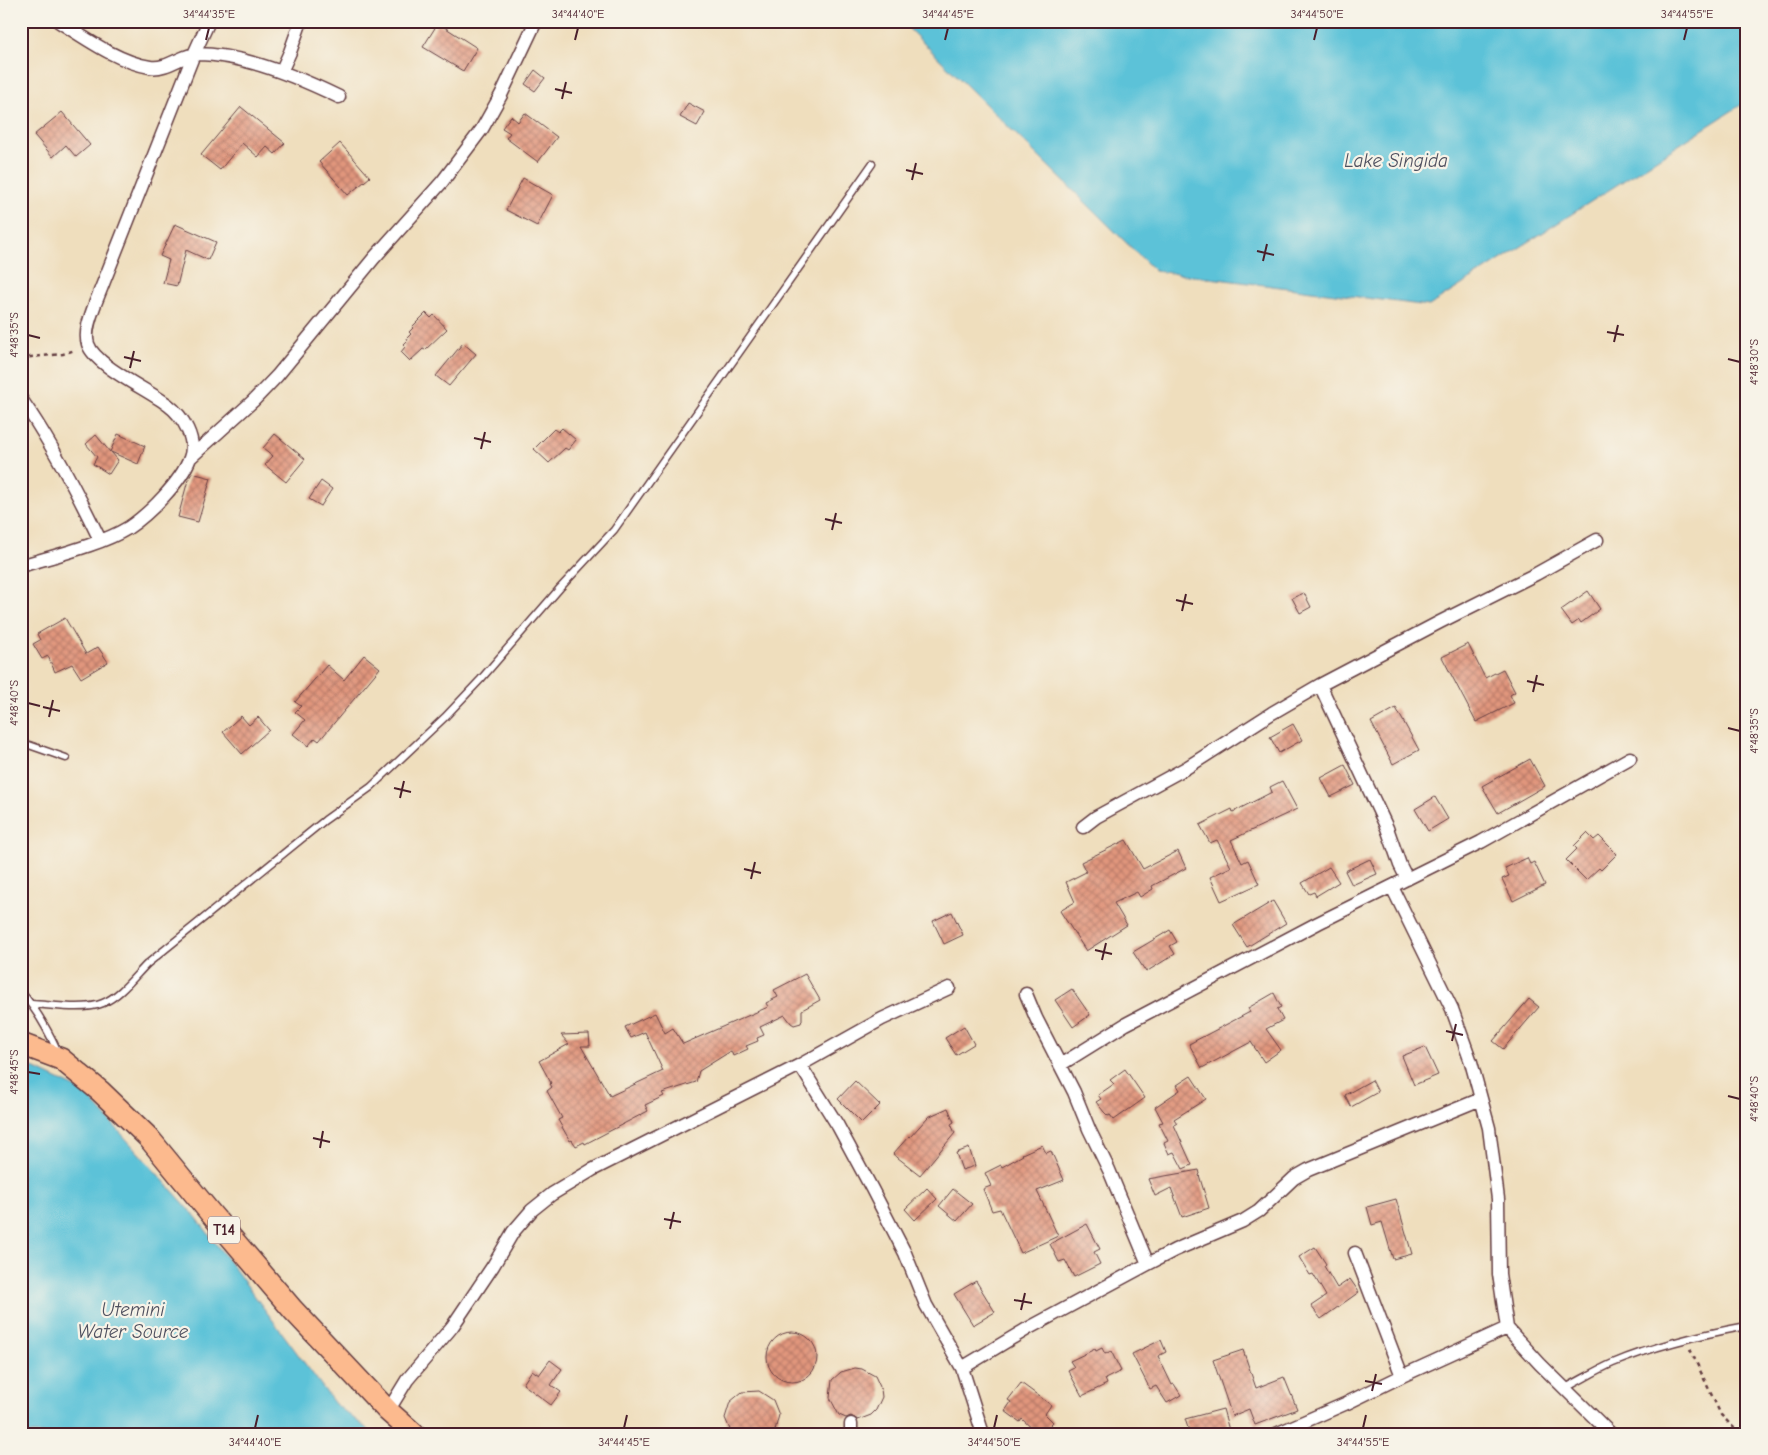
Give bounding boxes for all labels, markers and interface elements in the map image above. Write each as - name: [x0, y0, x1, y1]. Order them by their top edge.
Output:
- text: 34°44'35"E: [183, 7, 235, 21]
- text: 34°44'40"E: [552, 7, 604, 21]
- text: 34°44'45"E: [922, 7, 974, 21]
- text: 34°44'50"E: [1290, 7, 1344, 21]
- text: 34°44'55"E: [1661, 7, 1713, 21]
- water label: Lake Singida: [1344, 150, 1448, 172]
- text: 4°48'35"S: [7, 312, 21, 358]
- text: 4°48'30"S: [1747, 338, 1761, 385]
- text: 4°48'40"S: [7, 680, 21, 726]
- text: 4°48'35"S: [1747, 708, 1761, 754]
- text: 4°48'45"S: [7, 1049, 21, 1095]
- text: 4°48'40"S: [1747, 1076, 1761, 1122]
- road number: T14: [208, 1216, 240, 1244]
- water label: Utemini Water Source: [78, 1299, 189, 1343]
- text: 34°44'40"E: [229, 1435, 281, 1449]
- text: 34°44'45"E: [598, 1435, 650, 1449]
- text: 34°44'50"E: [967, 1435, 1021, 1449]
- text: 34°44'55"E: [1337, 1435, 1389, 1449]

